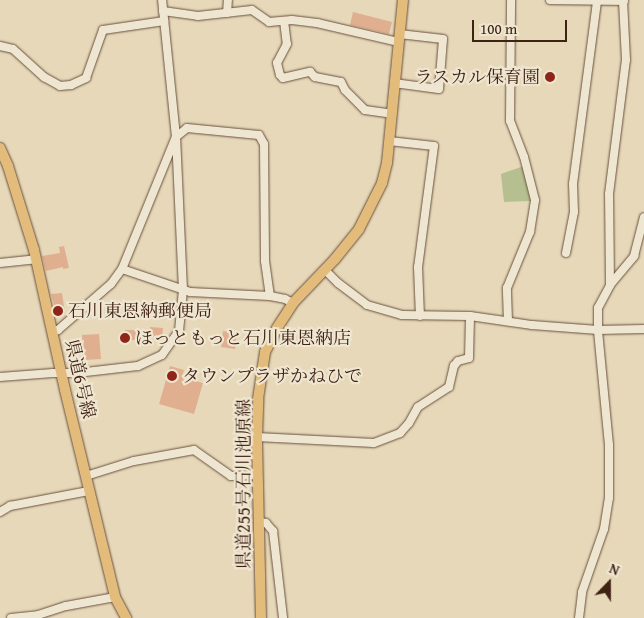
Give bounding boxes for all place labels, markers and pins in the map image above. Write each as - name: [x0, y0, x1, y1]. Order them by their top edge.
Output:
- place label: ラスカル保育園: [414, 66, 540, 88]
- marker: ラスカル保育園: [544, 71, 556, 83]
- place label: 石川東恩納郵便局: [68, 300, 212, 322]
- marker: 石川東恩納郵便局: [52, 305, 64, 317]
- place label: ほっともっと石川東恩納店: [135, 327, 351, 349]
- marker: ほっともっと石川東恩納店: [119, 332, 131, 344]
- place label: タウンプラザかねひで: [182, 365, 362, 387]
- marker: タウンプラザかねひで: [166, 370, 178, 382]

